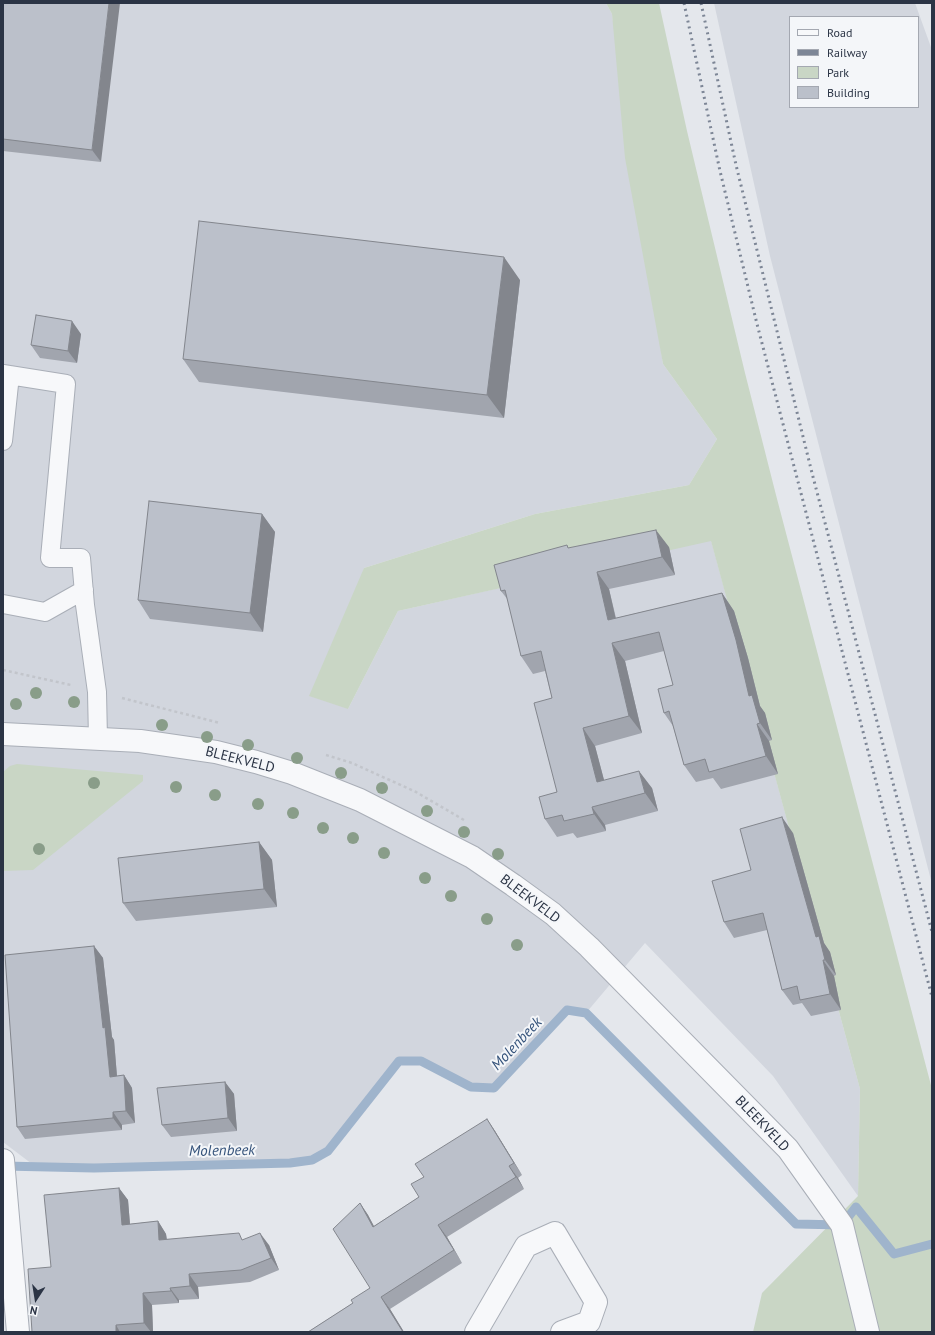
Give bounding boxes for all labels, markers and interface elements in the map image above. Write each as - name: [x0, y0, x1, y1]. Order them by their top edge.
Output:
- legend: [789, 16, 919, 108]
- text: Road: [827, 25, 852, 40]
- text: Railway: [827, 45, 867, 60]
- text: Park: [827, 65, 849, 80]
- text: Building: [827, 85, 870, 100]
- street label: BLEEKVELD: [204, 743, 276, 777]
- street label: BLEEKVELD: [497, 871, 563, 927]
- water label: Molenbeek: [488, 1014, 546, 1074]
- street label: BLEEKVELD: [731, 1093, 793, 1155]
- water label: Molenbeek: [189, 1141, 255, 1161]
- north arrow: [16, 1279, 56, 1319]
- text: N: [29, 1303, 39, 1318]

